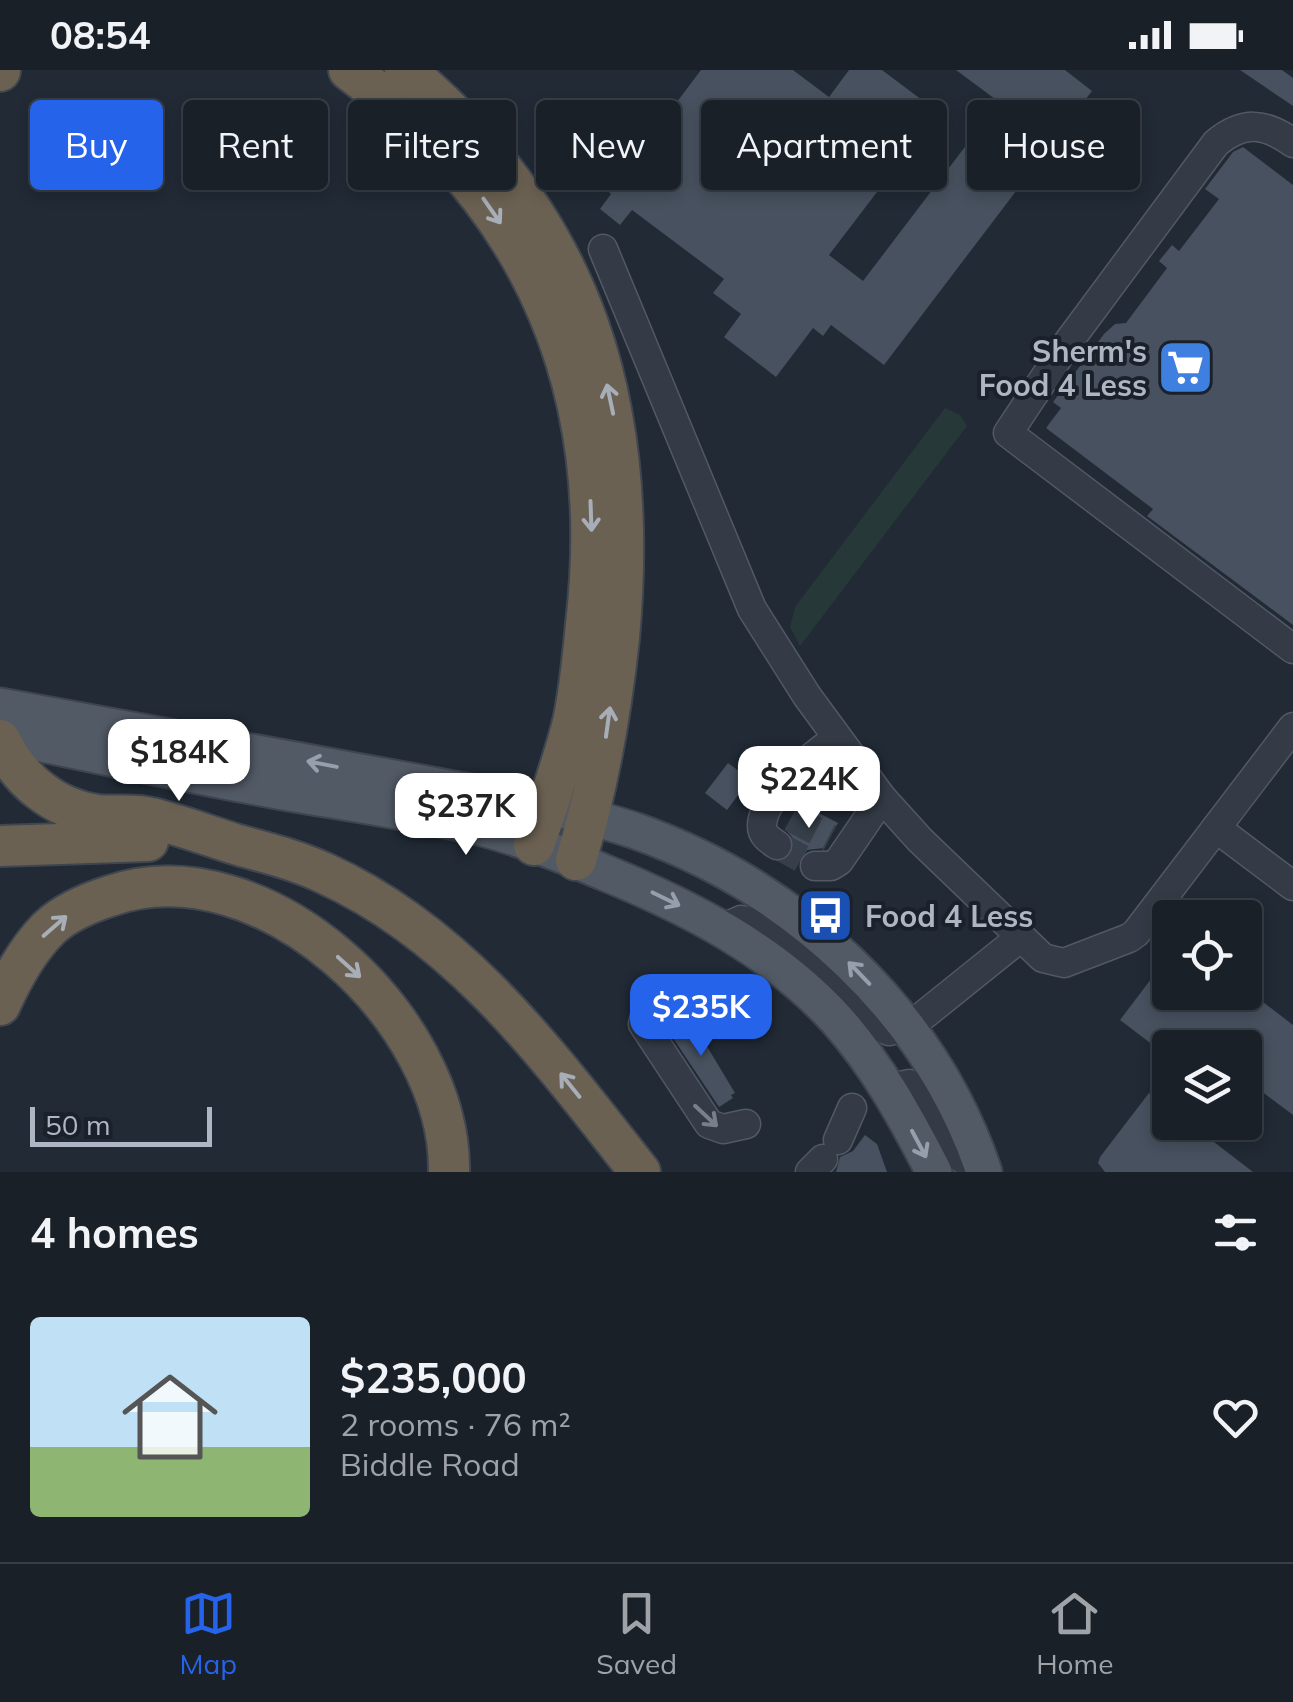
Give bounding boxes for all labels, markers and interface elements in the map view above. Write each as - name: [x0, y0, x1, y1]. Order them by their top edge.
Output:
- text: 08:54: [50, 11, 151, 59]
- chip: Buy: [30, 100, 163, 190]
- chip: Rent: [183, 100, 328, 190]
- chip: Filters: [348, 100, 516, 190]
- chip: New: [536, 100, 681, 190]
- chip: Apartment: [701, 100, 947, 190]
- chip: House: [967, 100, 1140, 190]
- one-way arrow: [481, 197, 502, 224]
- place label: Sherm's Food 4 Less: [979, 332, 1147, 404]
- supermarket icon: Sherm's Food 4 Less: [1156, 338, 1216, 398]
- one-way arrow: [600, 384, 618, 416]
- one-way arrow: [582, 499, 601, 531]
- one-way arrow: [600, 706, 618, 738]
- pin: $184K: [109, 719, 249, 804]
- text: $184K: [130, 731, 228, 771]
- pin: $224K: [739, 746, 879, 831]
- one-way arrow: [306, 754, 339, 773]
- text: $224K: [760, 758, 858, 798]
- pin: $237K: [396, 773, 536, 858]
- text: $237K: [417, 785, 515, 825]
- bus stop icon: Food 4 Less: [796, 886, 856, 946]
- one-way arrow: [650, 891, 680, 910]
- place label: Food 4 Less: [865, 897, 1033, 935]
- map controls: [1152, 900, 1262, 1140]
- button: locate: [1152, 900, 1262, 1010]
- one-way arrow: [42, 914, 67, 937]
- one-way arrow: [336, 956, 361, 979]
- one-way arrow: [847, 962, 871, 986]
- pin: $235K: [631, 974, 771, 1059]
- text: $235K: [652, 986, 750, 1026]
- button: layers: [1152, 1030, 1262, 1140]
- one-way arrow: [559, 1072, 581, 1098]
- scale bar: [30, 1102, 212, 1146]
- one-way arrow: [693, 1104, 719, 1128]
- text: 50 m: [45, 1107, 111, 1142]
- one-way arrow: [910, 1128, 929, 1158]
- icon: filters: [1208, 1205, 1263, 1260]
- text: 4 homes: [30, 1206, 199, 1259]
- text: $235,000: [340, 1351, 527, 1404]
- icon: home: [110, 1357, 230, 1477]
- icon: heart: [1208, 1390, 1263, 1445]
- text: 2 rooms · 76 m²: [340, 1404, 571, 1444]
- text: Biddle Road: [340, 1444, 520, 1484]
- tab: Map: [180, 1586, 237, 1681]
- tab: Saved: [596, 1586, 677, 1681]
- tab: Home: [1036, 1586, 1113, 1681]

